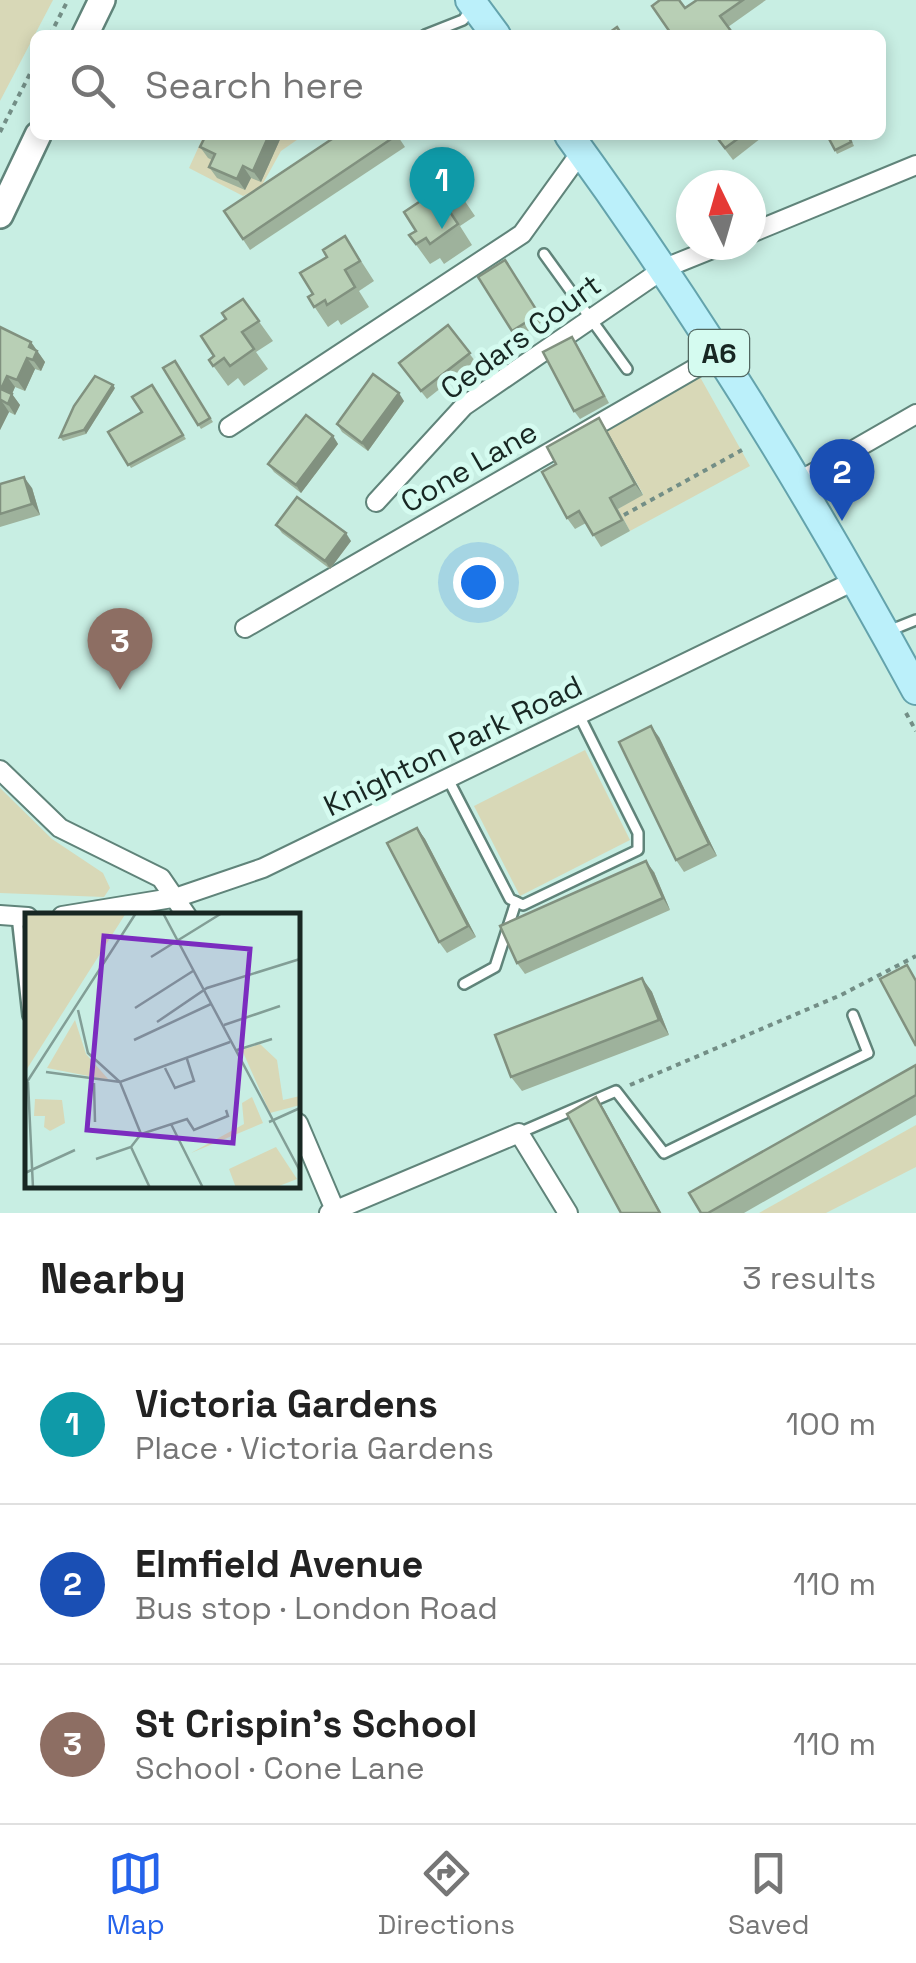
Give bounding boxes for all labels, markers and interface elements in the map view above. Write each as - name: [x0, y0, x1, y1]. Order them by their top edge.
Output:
- search box: [30, 30, 886, 140]
- icon: search: [65, 58, 120, 113]
- text: Search here: [145, 61, 364, 109]
- pin: 1: [410, 146, 474, 229]
- north arrow: [676, 170, 766, 260]
- street label: Cedars Court: [433, 265, 609, 408]
- road number: A6: [689, 330, 749, 376]
- street label: Cone Lane: [393, 412, 544, 521]
- pin: 2: [810, 438, 874, 521]
- your location: [453, 557, 504, 608]
- pin: 3: [88, 608, 152, 690]
- street label: Knighton Park Road: [317, 666, 588, 825]
- inset map: [25, 913, 300, 1188]
- text: Nearby: [40, 1252, 186, 1305]
- text: 3 results: [742, 1258, 876, 1298]
- text: Victoria Gardens: [135, 1380, 438, 1428]
- text: 1: [65, 1404, 80, 1444]
- text: 100 m: [786, 1404, 876, 1444]
- text: Place · Victoria Gardens: [135, 1428, 494, 1468]
- text: Elmfield Avenue: [135, 1540, 424, 1588]
- text: 2: [63, 1564, 82, 1604]
- text: 110 m: [793, 1564, 876, 1604]
- text: Bus stop · London Road: [135, 1588, 498, 1628]
- text: St Crispin's School: [135, 1700, 477, 1748]
- text: 3: [63, 1724, 82, 1764]
- text: 110 m: [793, 1724, 876, 1764]
- text: School · Cone Lane: [135, 1748, 425, 1788]
- tab: Map: [106, 1846, 165, 1942]
- tab: Directions: [378, 1846, 515, 1942]
- tab: Saved: [728, 1846, 810, 1942]

